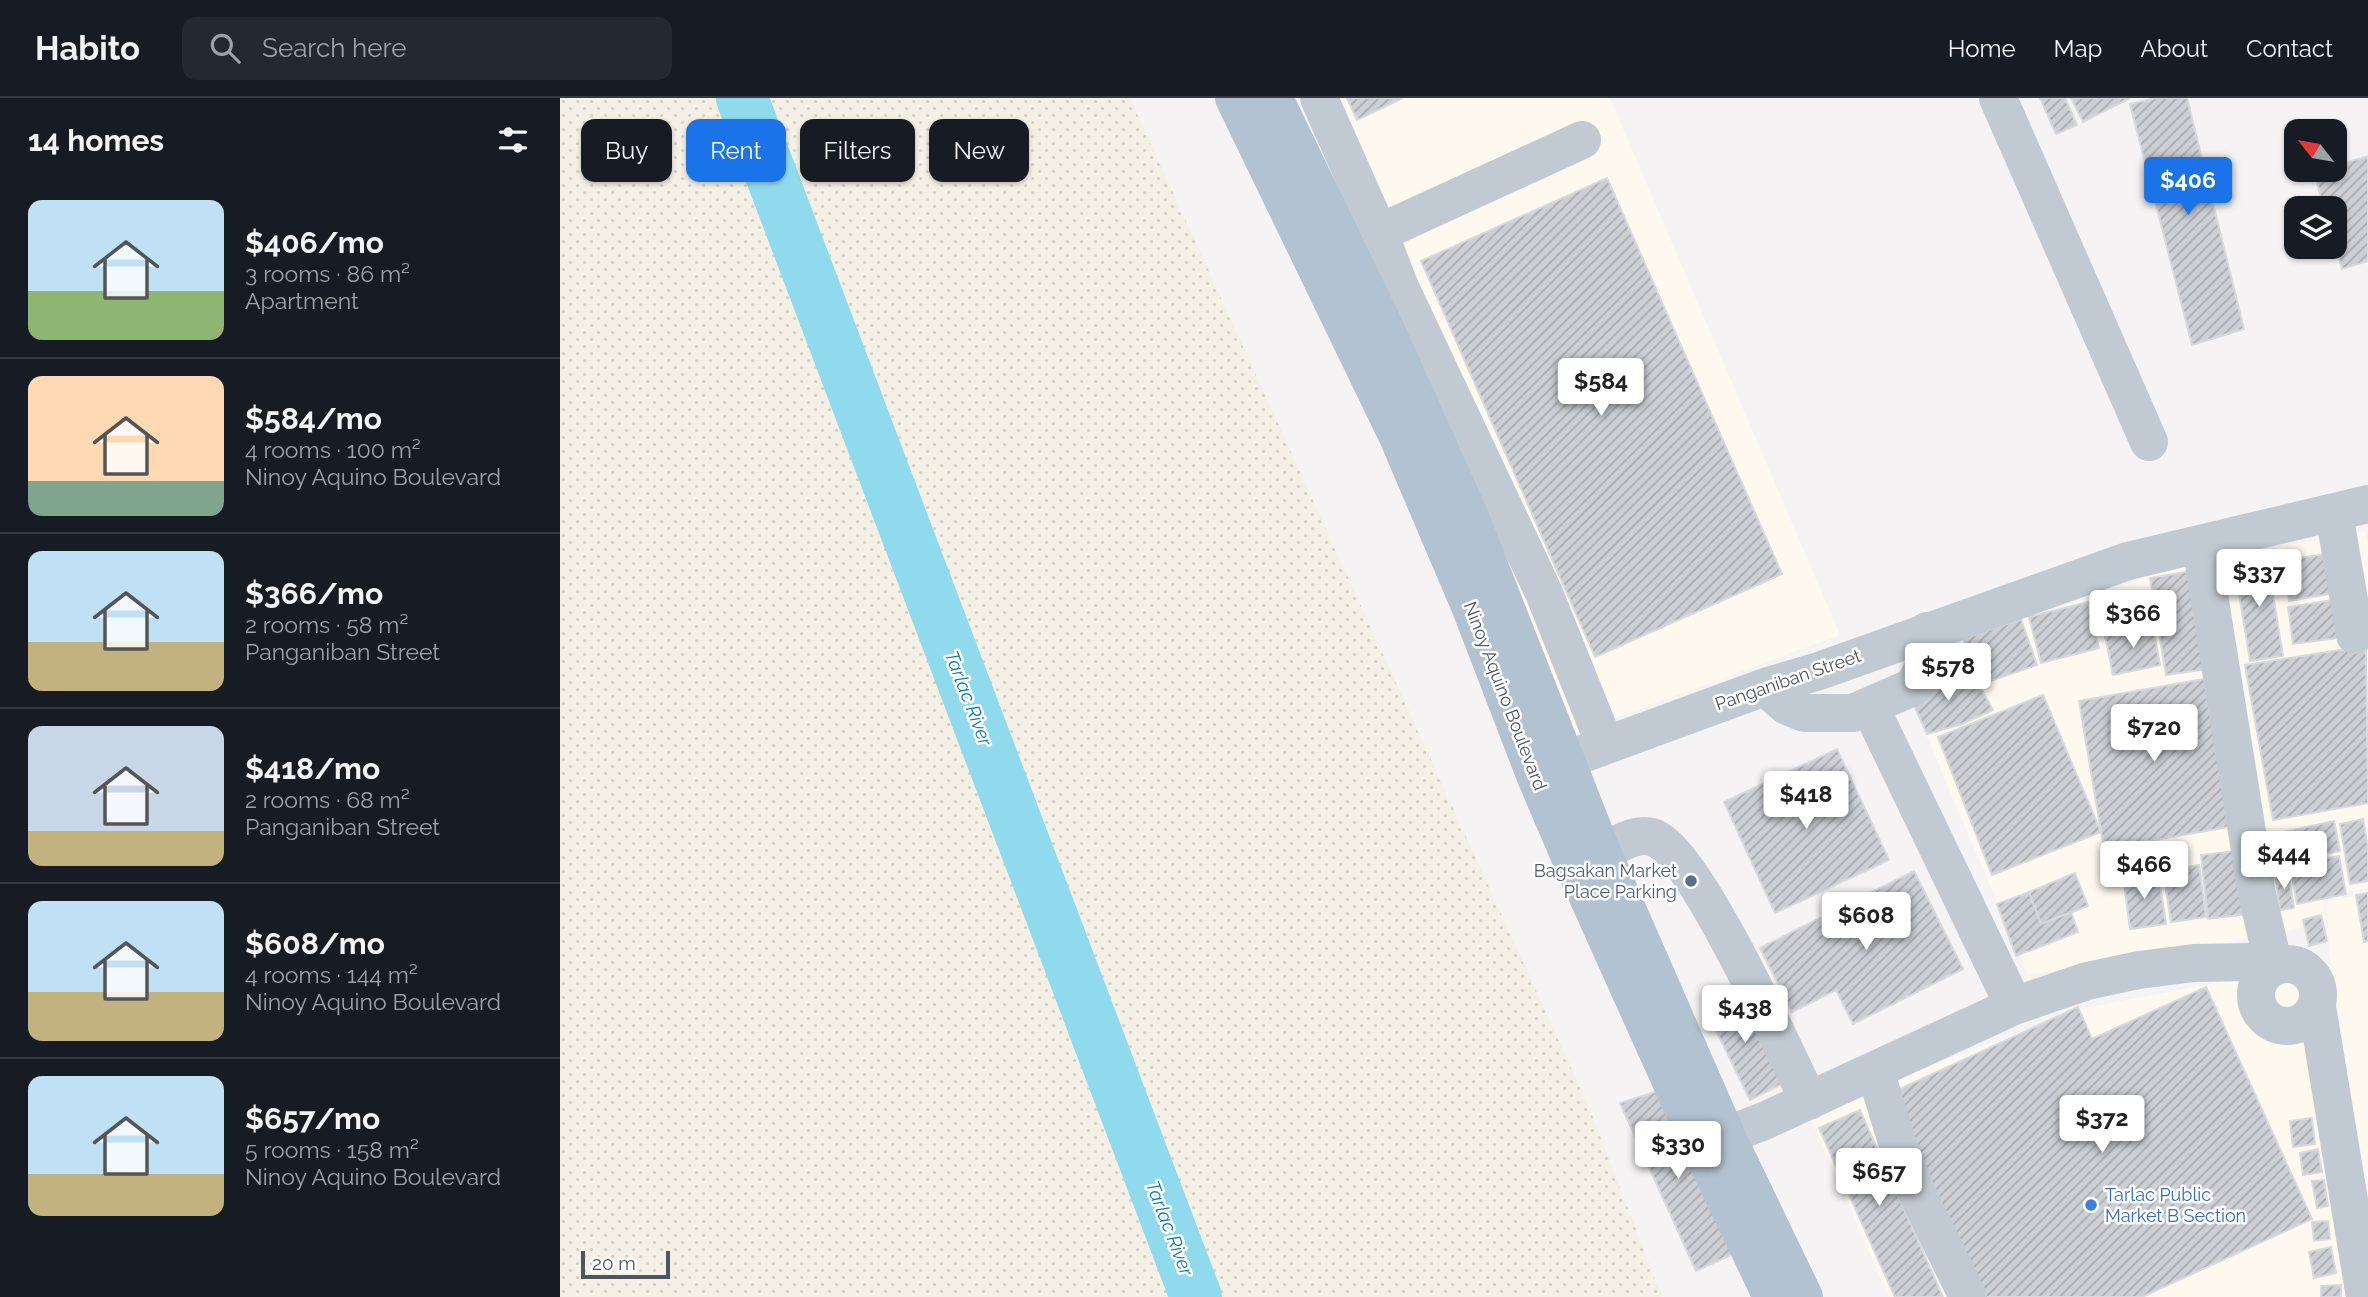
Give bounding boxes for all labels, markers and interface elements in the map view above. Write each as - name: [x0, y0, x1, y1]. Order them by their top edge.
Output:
- search box: [182, 17, 672, 80]
- text: Habito: [35, 29, 140, 68]
- icon: search: [206, 29, 244, 67]
- text: Search here: [262, 33, 406, 63]
- text: Home: [1948, 34, 2016, 63]
- text: Map: [2054, 34, 2102, 63]
- text: About: [2140, 34, 2208, 63]
- text: Contact: [2246, 34, 2333, 63]
- chip: Buy: [581, 119, 672, 182]
- chip: Rent: [686, 119, 786, 182]
- chip: Filters: [800, 119, 915, 182]
- chip: New: [929, 119, 1029, 182]
- north arrow: [2284, 119, 2347, 182]
- map controls: [2284, 119, 2347, 259]
- icon: filters: [494, 121, 532, 159]
- text: 14 homes: [28, 123, 164, 158]
- pin: $406: [2147, 158, 2229, 217]
- text: $406: [2160, 166, 2216, 193]
- button: layers: [2284, 196, 2347, 259]
- text: $406/mo: [245, 225, 384, 260]
- icon: home: [84, 228, 168, 312]
- text: 3 rooms · 86 m²: [245, 260, 410, 287]
- text: Apartment: [245, 287, 359, 314]
- pin: $584: [1560, 358, 1642, 418]
- text: $584: [1574, 367, 1628, 394]
- text: $584/mo: [245, 401, 382, 436]
- icon: home: [84, 404, 168, 488]
- text: 4 rooms · 100 m²: [245, 436, 421, 463]
- text: Ninoy Aquino Boulevard: [245, 463, 501, 490]
- pin: $337: [2218, 550, 2300, 609]
- text: $337: [2232, 558, 2286, 585]
- text: $366/mo: [245, 576, 383, 611]
- icon: home: [84, 579, 168, 663]
- pin: $366: [2092, 590, 2174, 650]
- street label: Ninoy Aquino Boulevard: [1460, 598, 1551, 793]
- text: $366: [2105, 599, 2161, 626]
- text: 2 rooms · 58 m²: [245, 611, 408, 638]
- text: Panganiban Street: [245, 638, 440, 665]
- pin: $578: [1907, 644, 1989, 703]
- street label: Panganiban Street: [1712, 645, 1863, 714]
- water label: Tarlac River: [941, 647, 998, 750]
- text: $578: [1921, 652, 1975, 679]
- pin: $720: [2113, 704, 2195, 764]
- text: $720: [2127, 713, 2181, 740]
- text: $418/mo: [245, 751, 380, 786]
- icon: home: [84, 754, 168, 838]
- pin: $418: [1765, 772, 1847, 831]
- text: $418: [1780, 780, 1832, 807]
- text: 2 rooms · 68 m²: [245, 786, 410, 813]
- text: Panganiban Street: [245, 813, 440, 840]
- pin: $444: [2243, 832, 2325, 891]
- text: $444: [2257, 840, 2311, 867]
- pin: $466: [2103, 842, 2185, 901]
- text: $466: [2116, 850, 2172, 877]
- place label: Bagsakan Market Place Parking: [1534, 860, 1677, 902]
- marker: Bagsakan Market Place Parking: [1683, 873, 1699, 889]
- pin: $608: [1825, 892, 1907, 952]
- text: $608: [1838, 901, 1894, 928]
- text: $608/mo: [245, 926, 385, 961]
- icon: home: [84, 929, 168, 1013]
- text: 4 rooms · 144 m²: [245, 961, 418, 988]
- pin: $438: [1704, 986, 1786, 1045]
- text: Ninoy Aquino Boulevard: [245, 988, 501, 1015]
- text: $438: [1718, 994, 1772, 1021]
- pin: $372: [2061, 1096, 2143, 1155]
- text: $657/mo: [245, 1101, 380, 1136]
- icon: home: [84, 1104, 168, 1188]
- text: $372: [2075, 1104, 2129, 1131]
- pin: $330: [1637, 1122, 1719, 1181]
- text: $330: [1651, 1130, 1705, 1157]
- text: 5 rooms · 158 m²: [245, 1136, 419, 1163]
- pin: $657: [1838, 1148, 1920, 1208]
- text: $657: [1852, 1157, 1906, 1184]
- text: Ninoy Aquino Boulevard: [245, 1163, 501, 1190]
- water label: Tarlac River: [1142, 1177, 1199, 1280]
- place label: Tarlac Public Market B Section: [2105, 1184, 2246, 1226]
- marker: Tarlac Public Market B Section: [2083, 1197, 2099, 1213]
- scale bar: [581, 1248, 670, 1280]
- text: 20 m: [592, 1252, 636, 1274]

